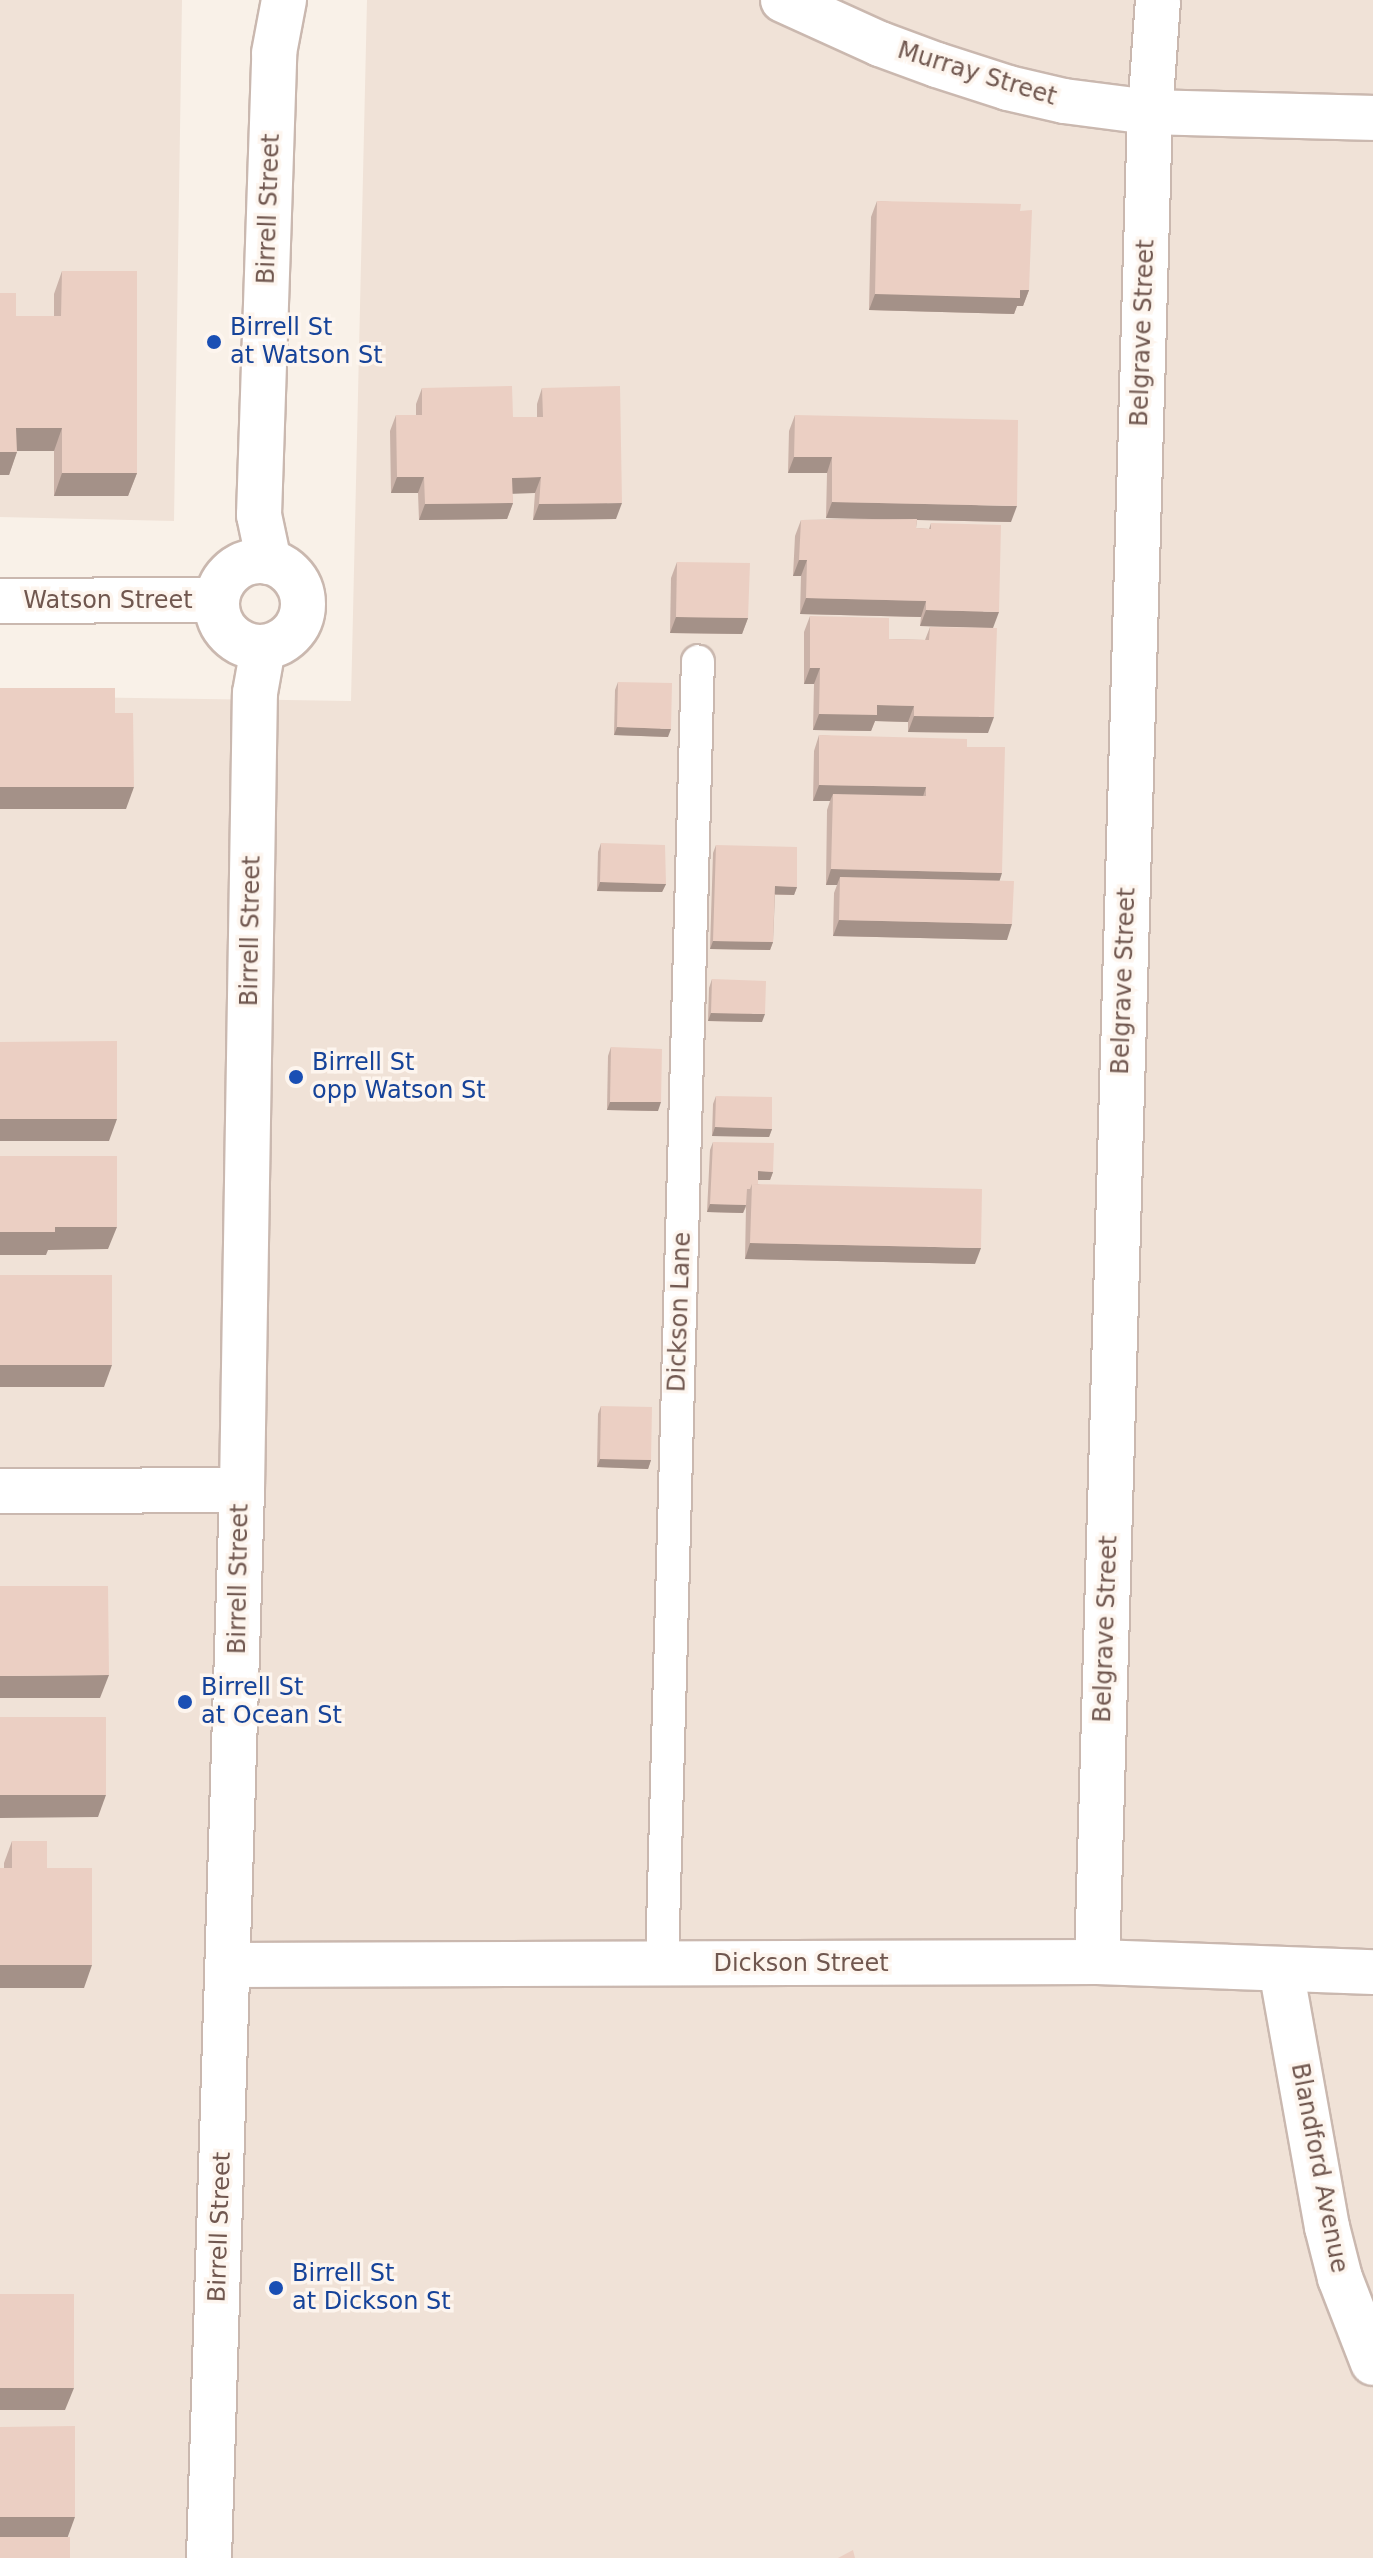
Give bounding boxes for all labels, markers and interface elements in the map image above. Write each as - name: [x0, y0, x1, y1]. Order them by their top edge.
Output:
- street label: Murray Street: [894, 36, 1060, 112]
- street label: Birrell Street: [252, 133, 286, 285]
- street label: Belgrave Street: [1125, 239, 1161, 427]
- place label: Birrell St at Watson St: [230, 314, 383, 370]
- marker: Birrell St at Watson St: [205, 333, 223, 351]
- street label: Watson Street: [23, 587, 193, 615]
- street label: Birrell Street: [235, 855, 267, 1007]
- street label: Belgrave Street: [1106, 887, 1142, 1075]
- place label: Birrell St opp Watson St: [312, 1049, 486, 1105]
- marker: Birrell St opp Watson St: [287, 1068, 305, 1086]
- street label: Dickson Lane: [663, 1231, 697, 1393]
- street label: Birrell Street: [223, 1503, 255, 1655]
- street label: Belgrave Street: [1088, 1535, 1124, 1723]
- place label: Birrell St at Ocean St: [201, 1674, 342, 1730]
- marker: Birrell St at Ocean St: [176, 1693, 194, 1711]
- street label: Dickson Street: [713, 1950, 889, 1978]
- street label: Blandford Avenue: [1285, 2061, 1353, 2275]
- street label: Birrell Street: [203, 2151, 237, 2303]
- place label: Birrell St at Dickson St: [292, 2260, 451, 2316]
- marker: Birrell St at Dickson St: [267, 2279, 285, 2297]

